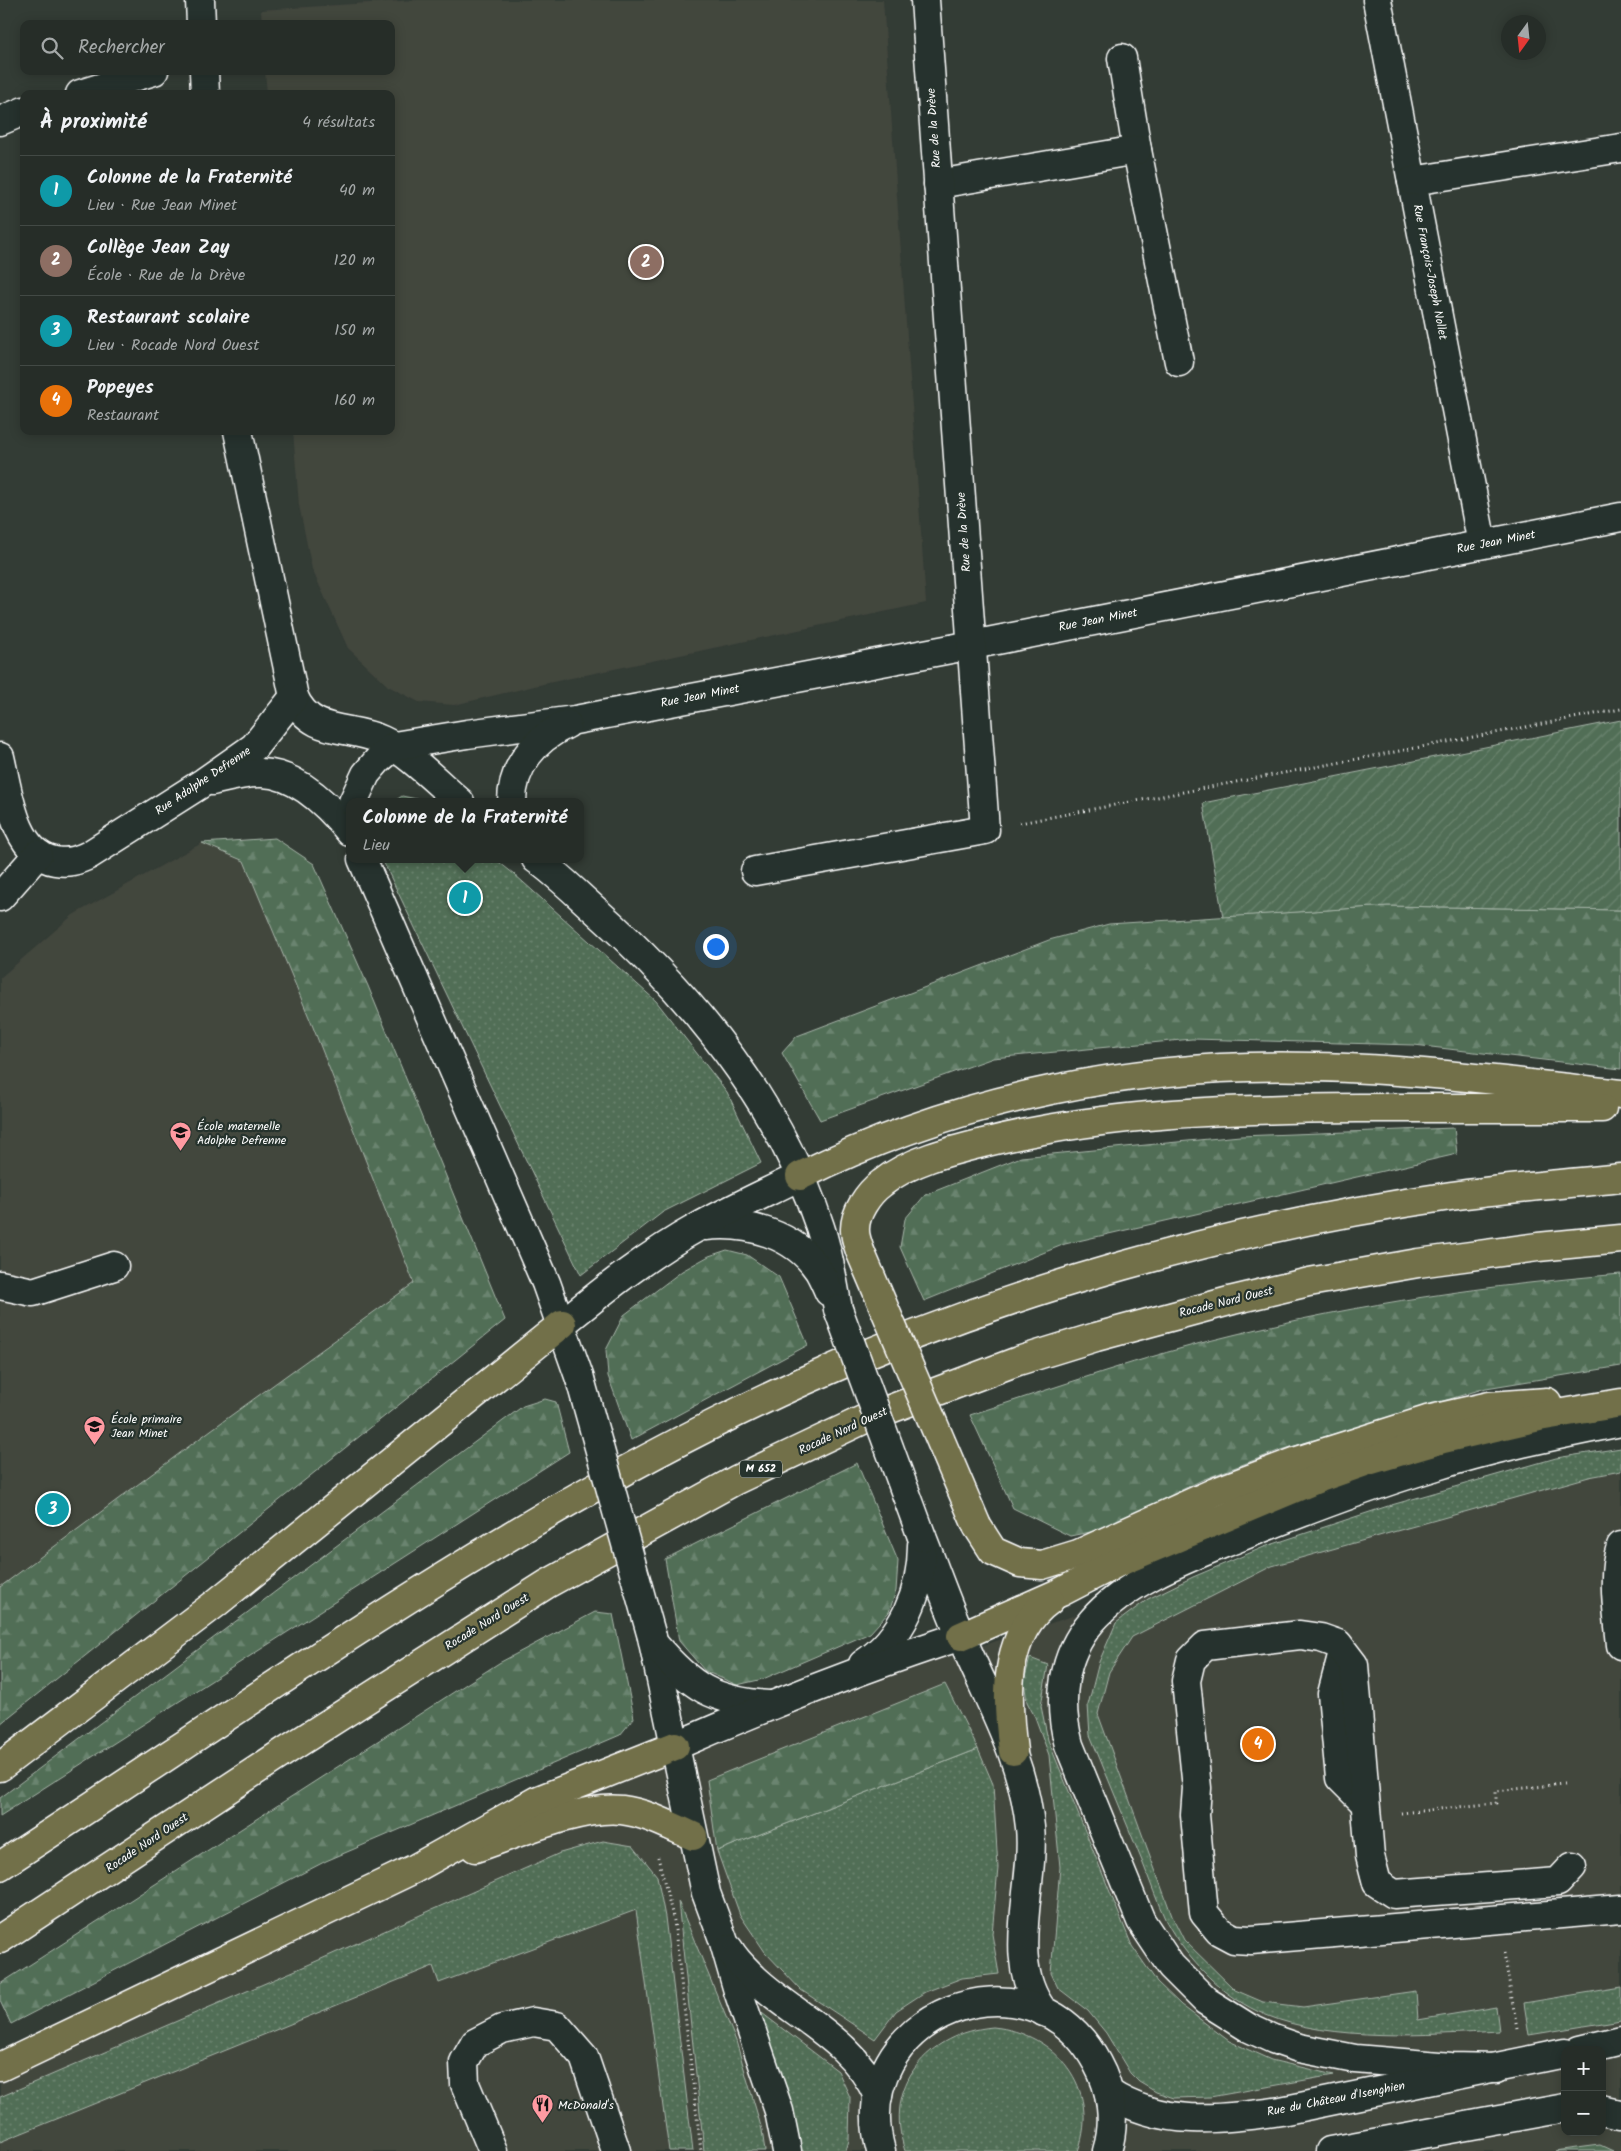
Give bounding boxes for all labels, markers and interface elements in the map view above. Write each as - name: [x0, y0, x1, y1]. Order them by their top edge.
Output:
- north arrow: [1501, 15, 1546, 60]
- search box: [20, 20, 395, 75]
- text: Rechercher: [78, 33, 165, 63]
- icon: search: [38, 34, 66, 62]
- street label: Rue de la Drève: [922, 87, 946, 169]
- text: À proximité: [40, 106, 147, 139]
- text: 4 résultats: [302, 110, 375, 135]
- text: Colonne de la Fraternité: [87, 163, 292, 193]
- text: 1: [54, 178, 58, 203]
- text: 40 m: [339, 178, 375, 203]
- text: Lieu · Rue Jean Minet: [87, 193, 237, 218]
- street label: Rue François-Joseph Nollet: [1408, 203, 1453, 342]
- text: Collège Jean Zay: [87, 233, 230, 263]
- pin: 2: [630, 243, 662, 281]
- text: 2: [51, 248, 61, 273]
- text: 120 m: [334, 248, 375, 273]
- text: École · Rue de la Drève: [87, 263, 245, 288]
- text: Restaurant scolaire: [87, 303, 250, 333]
- text: 3: [52, 318, 60, 343]
- text: 150 m: [334, 318, 375, 343]
- text: Lieu · Rocade Nord Ouest: [87, 333, 259, 358]
- text: Popeyes: [87, 373, 154, 403]
- text: 4: [52, 388, 60, 413]
- text: 160 m: [334, 388, 375, 413]
- text: Restaurant: [87, 403, 159, 428]
- street label: Rue de la Drève: [952, 491, 976, 573]
- street label: Rue Jean Minet: [1455, 525, 1537, 559]
- street label: Rue Jean Minet: [1057, 603, 1139, 637]
- street label: Rue Jean Minet: [659, 679, 741, 713]
- street label: Rue Adolphe Defrenne: [151, 741, 255, 820]
- popup: [346, 798, 584, 863]
- text: Colonne de la Fraternité: [363, 803, 567, 833]
- text: Lieu: [363, 833, 390, 858]
- pin: 1: [449, 879, 481, 917]
- your location: [703, 934, 729, 960]
- place label: École maternelle Adolphe Defrenne: [197, 1117, 287, 1150]
- school or university icon: École maternelle Adolphe Defrenne: [169, 1121, 193, 1152]
- street label: Rocade Nord Ouest: [1177, 1281, 1275, 1323]
- street label: Rocade Nord Ouest: [795, 1402, 891, 1460]
- place label: École primaire Jean Minet: [111, 1410, 183, 1443]
- school or university icon: École primaire Jean Minet: [83, 1414, 107, 1445]
- road number: M 652: [740, 1460, 782, 1478]
- pin: 3: [37, 1490, 69, 1528]
- street label: Rocade Nord Ouest: [441, 1588, 533, 1656]
- pin: 4: [1242, 1725, 1274, 1763]
- street label: Rocade Nord Ouest: [102, 1808, 192, 1878]
- map controls: [1561, 2046, 1606, 2136]
- button: +: [1561, 2046, 1606, 2091]
- street label: Rue du Château d'Isenghien: [1265, 2076, 1407, 2122]
- button: −: [1561, 2091, 1606, 2136]
- restaurant icon: McDonald's: [530, 2093, 554, 2124]
- place label: McDonald's: [558, 2096, 614, 2115]

